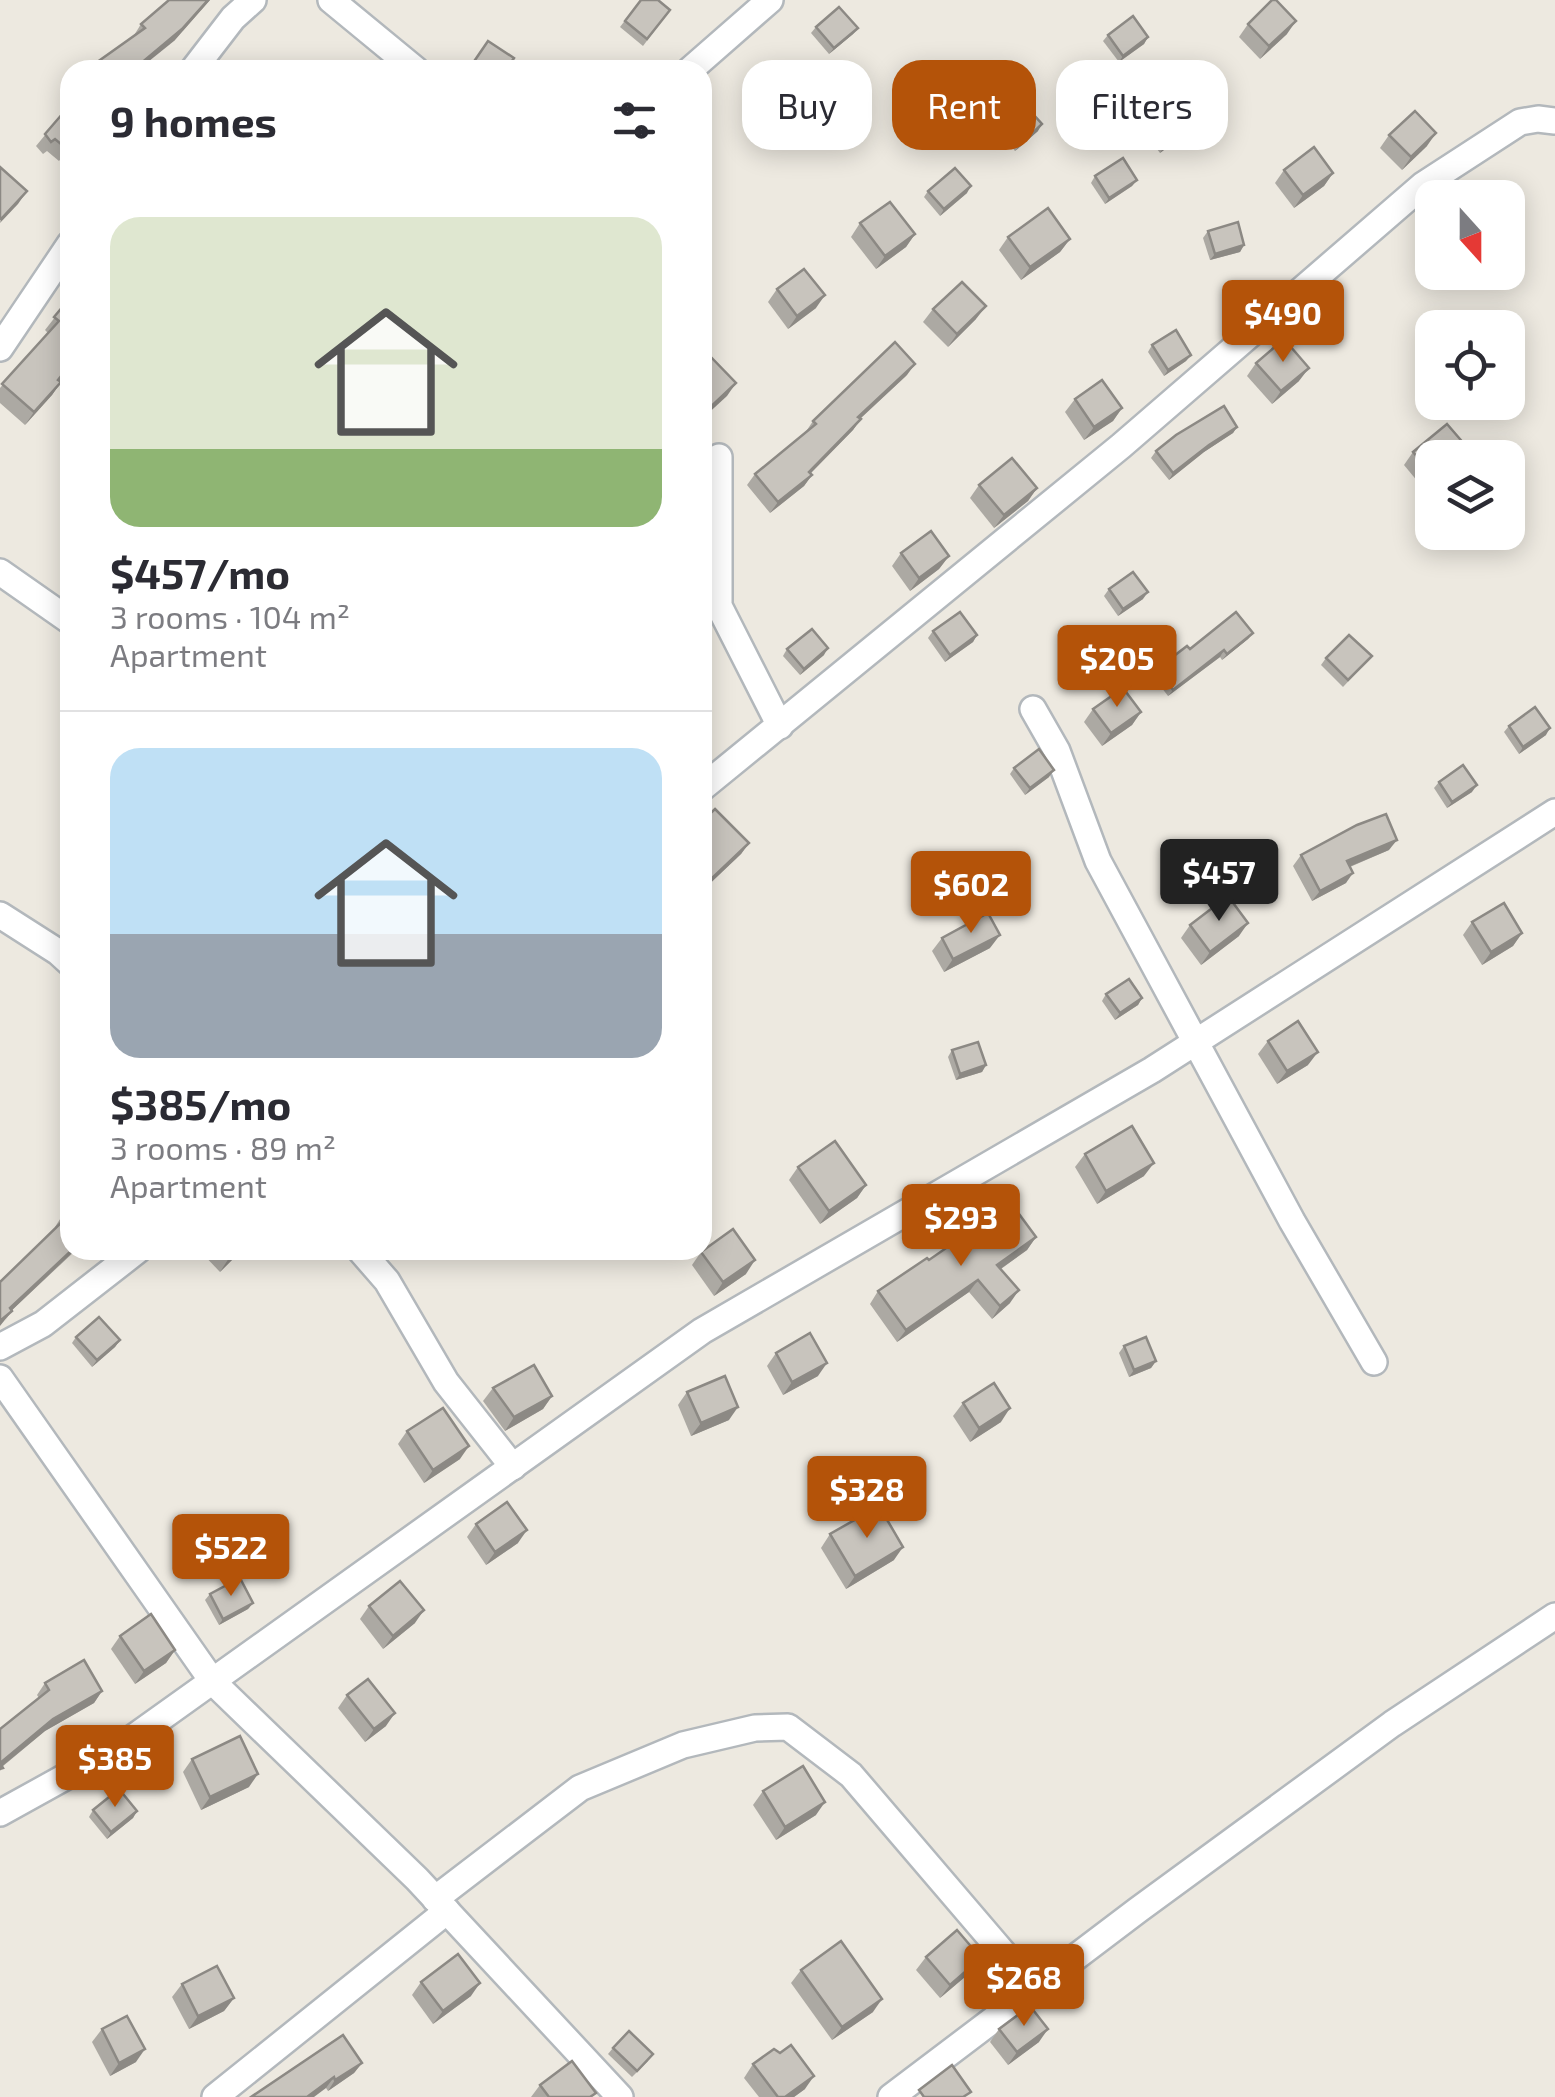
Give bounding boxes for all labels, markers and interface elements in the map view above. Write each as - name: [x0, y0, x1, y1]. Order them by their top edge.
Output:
- chip: Buy: [742, 60, 872, 150]
- chip: Rent: [892, 60, 1036, 150]
- chip: Filters: [1056, 60, 1228, 150]
- icon: filters: [607, 93, 662, 148]
- text: 9 homes: [110, 95, 277, 145]
- north arrow: [1415, 180, 1525, 290]
- map controls: [1415, 180, 1525, 550]
- pin: $490: [1224, 280, 1342, 365]
- icon: home: [296, 282, 476, 462]
- text: $490: [1244, 293, 1322, 331]
- button: locate: [1415, 310, 1525, 420]
- button: layers: [1415, 440, 1525, 550]
- text: $457/mo: [110, 547, 290, 597]
- text: 3 rooms · 104 m²: [110, 597, 350, 635]
- pin: $205: [1058, 625, 1176, 710]
- text: Apartment: [110, 635, 267, 673]
- text: $205: [1079, 638, 1155, 676]
- icon: home: [296, 813, 476, 993]
- pin: $457: [1160, 839, 1278, 924]
- pin: $602: [912, 851, 1030, 936]
- text: $457: [1182, 852, 1256, 890]
- text: $602: [933, 864, 1009, 902]
- text: $385/mo: [110, 1078, 291, 1128]
- text: 3 rooms · 89 m²: [110, 1128, 336, 1166]
- text: Apartment: [110, 1166, 267, 1204]
- pin: $293: [902, 1184, 1020, 1269]
- text: $293: [924, 1197, 998, 1235]
- pin: $328: [808, 1456, 926, 1541]
- text: $328: [829, 1469, 905, 1507]
- pin: $522: [172, 1514, 290, 1599]
- text: $522: [194, 1527, 268, 1565]
- pin: $385: [56, 1725, 174, 1810]
- text: $385: [78, 1738, 152, 1776]
- pin: $268: [965, 1944, 1083, 2029]
- text: $268: [986, 1957, 1062, 1995]

